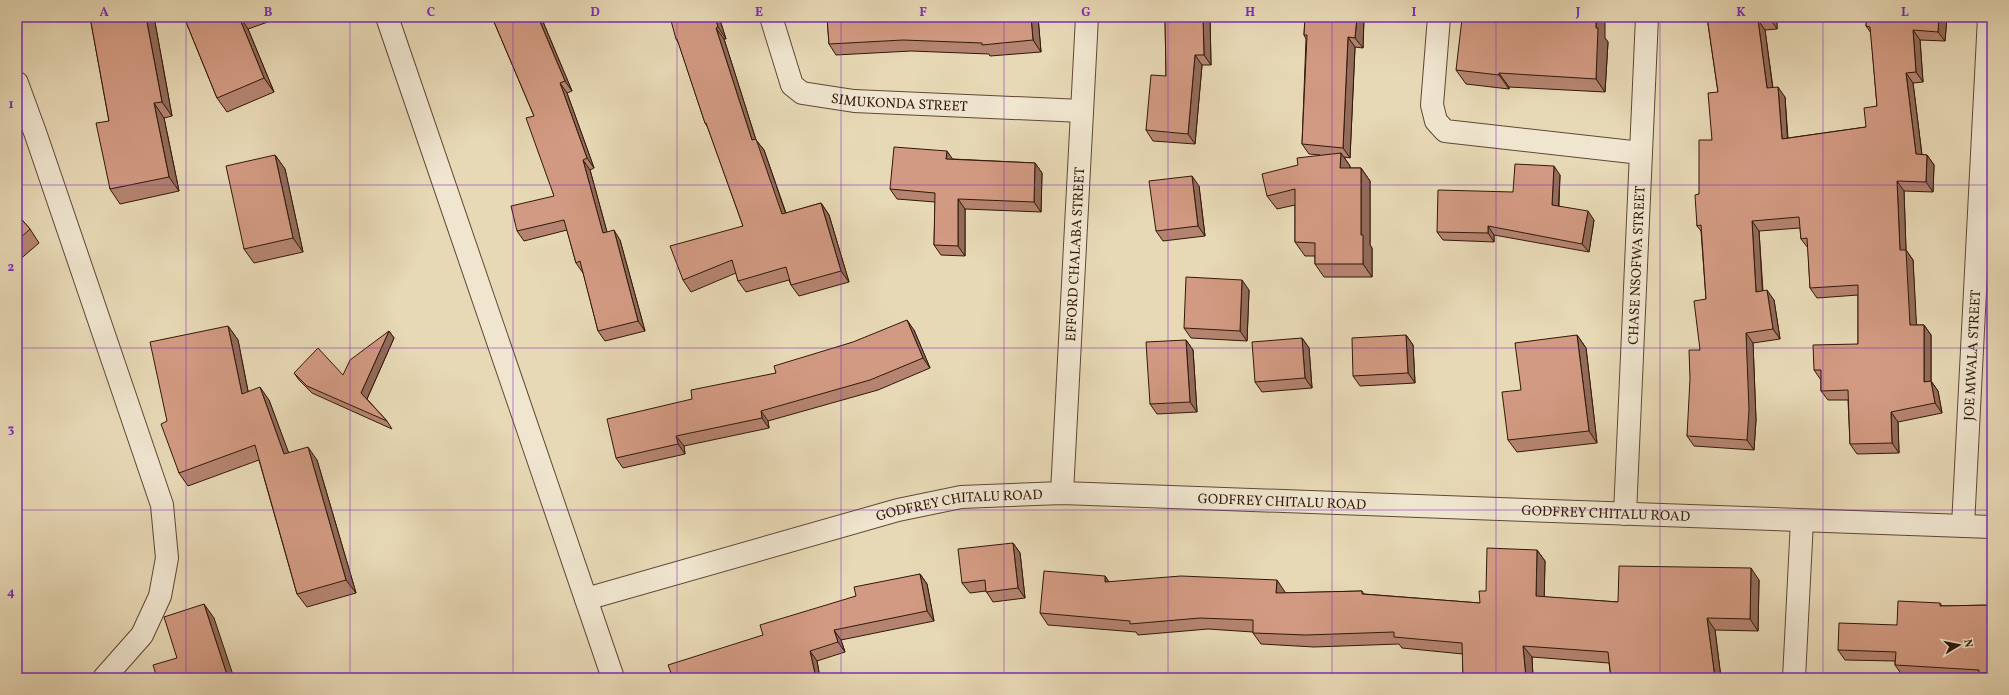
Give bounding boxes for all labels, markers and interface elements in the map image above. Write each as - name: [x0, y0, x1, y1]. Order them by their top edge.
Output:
- text: A: [99, 4, 109, 22]
- text: B: [264, 4, 273, 22]
- text: C: [427, 4, 435, 22]
- text: D: [590, 4, 600, 22]
- text: E: [755, 4, 763, 22]
- text: F: [919, 4, 927, 22]
- text: G: [1081, 4, 1091, 22]
- text: H: [1245, 4, 1255, 22]
- text: I: [1412, 4, 1417, 22]
- text: J: [1575, 4, 1581, 22]
- text: K: [1736, 4, 1746, 22]
- text: L: [1901, 4, 1909, 22]
- street label: SIMUKONDA STREET: [830, 90, 968, 117]
- text: 1: [8, 96, 14, 114]
- street label: EFFORD CHALABA STREET: [1062, 167, 1090, 342]
- street label: CHASE NSOFWA STREET: [1624, 185, 1651, 345]
- text: 2: [8, 259, 15, 277]
- street label: JOE MWALA STREET: [1960, 289, 1986, 421]
- text: 3: [8, 421, 15, 439]
- street label: GODFREY CHITALU ROAD: [874, 486, 1043, 527]
- street label: GODFREY CHITALU ROAD: [1197, 490, 1367, 515]
- street label: GODFREY CHITALU ROAD: [1521, 502, 1690, 527]
- text: 4: [7, 584, 15, 602]
- north arrow: [1939, 625, 1979, 665]
- text: N: [1959, 638, 1975, 649]

